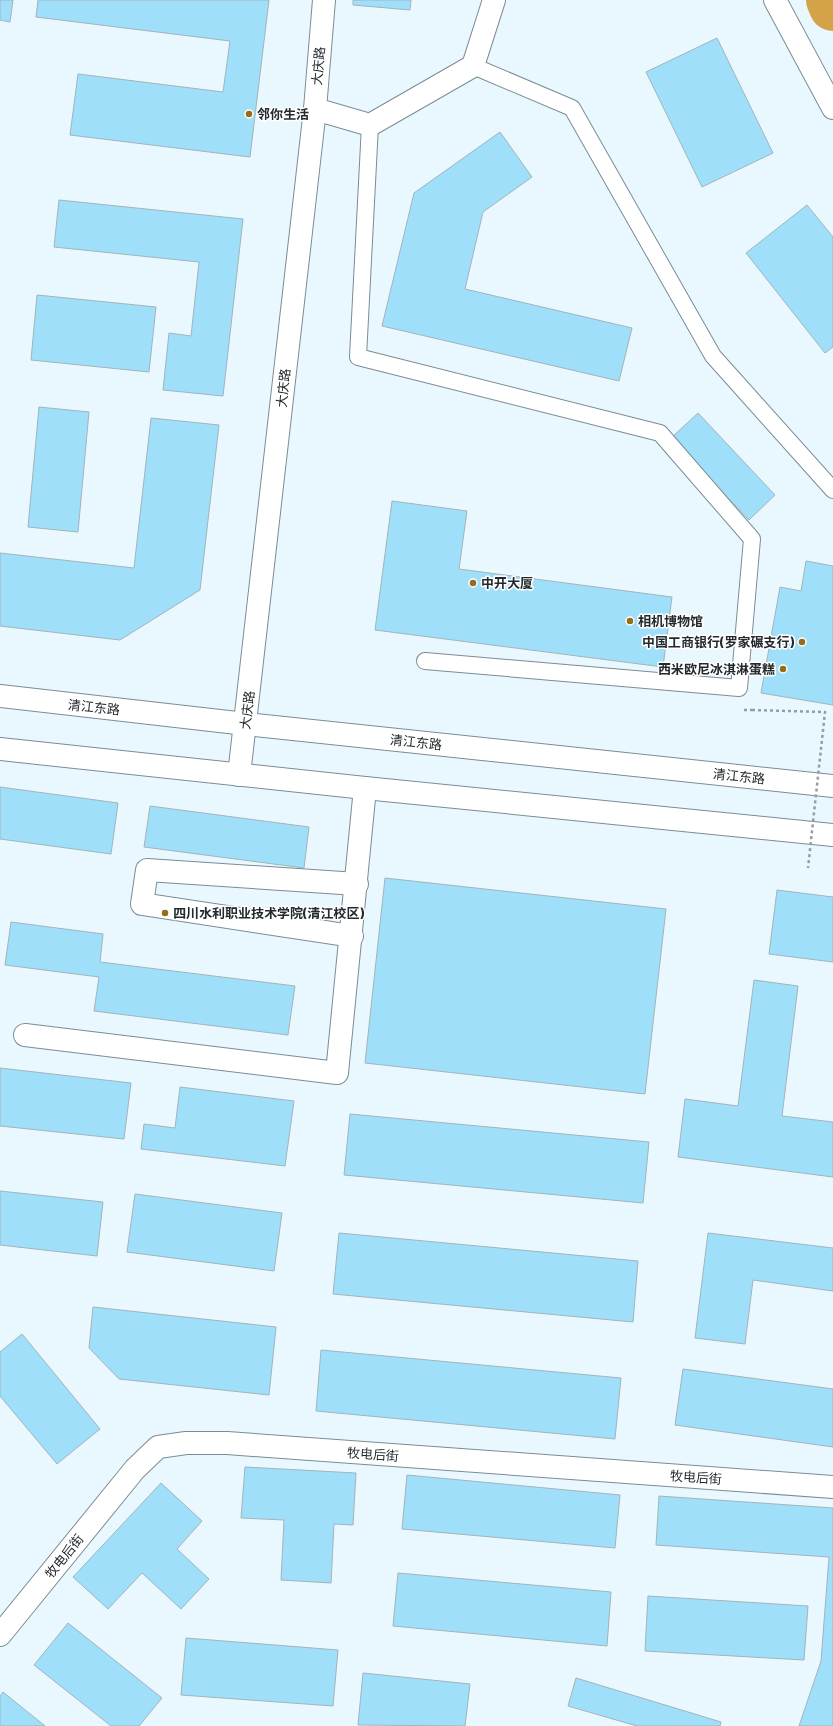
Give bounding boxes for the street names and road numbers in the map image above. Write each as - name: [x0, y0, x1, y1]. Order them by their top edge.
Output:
- street label: 大庆路: [308, 46, 328, 86]
- street label: 大庆路: [273, 368, 293, 408]
- street label: 大庆路: [237, 690, 257, 730]
- street label: 清江东路: [67, 696, 121, 718]
- street label: 清江东路: [389, 731, 443, 753]
- street label: 清江东路: [712, 765, 766, 787]
- street label: 牧电后街: [346, 1444, 400, 1464]
- street label: 牧电后街: [669, 1467, 723, 1487]
- street label: 牧电后街: [41, 1531, 87, 1581]

